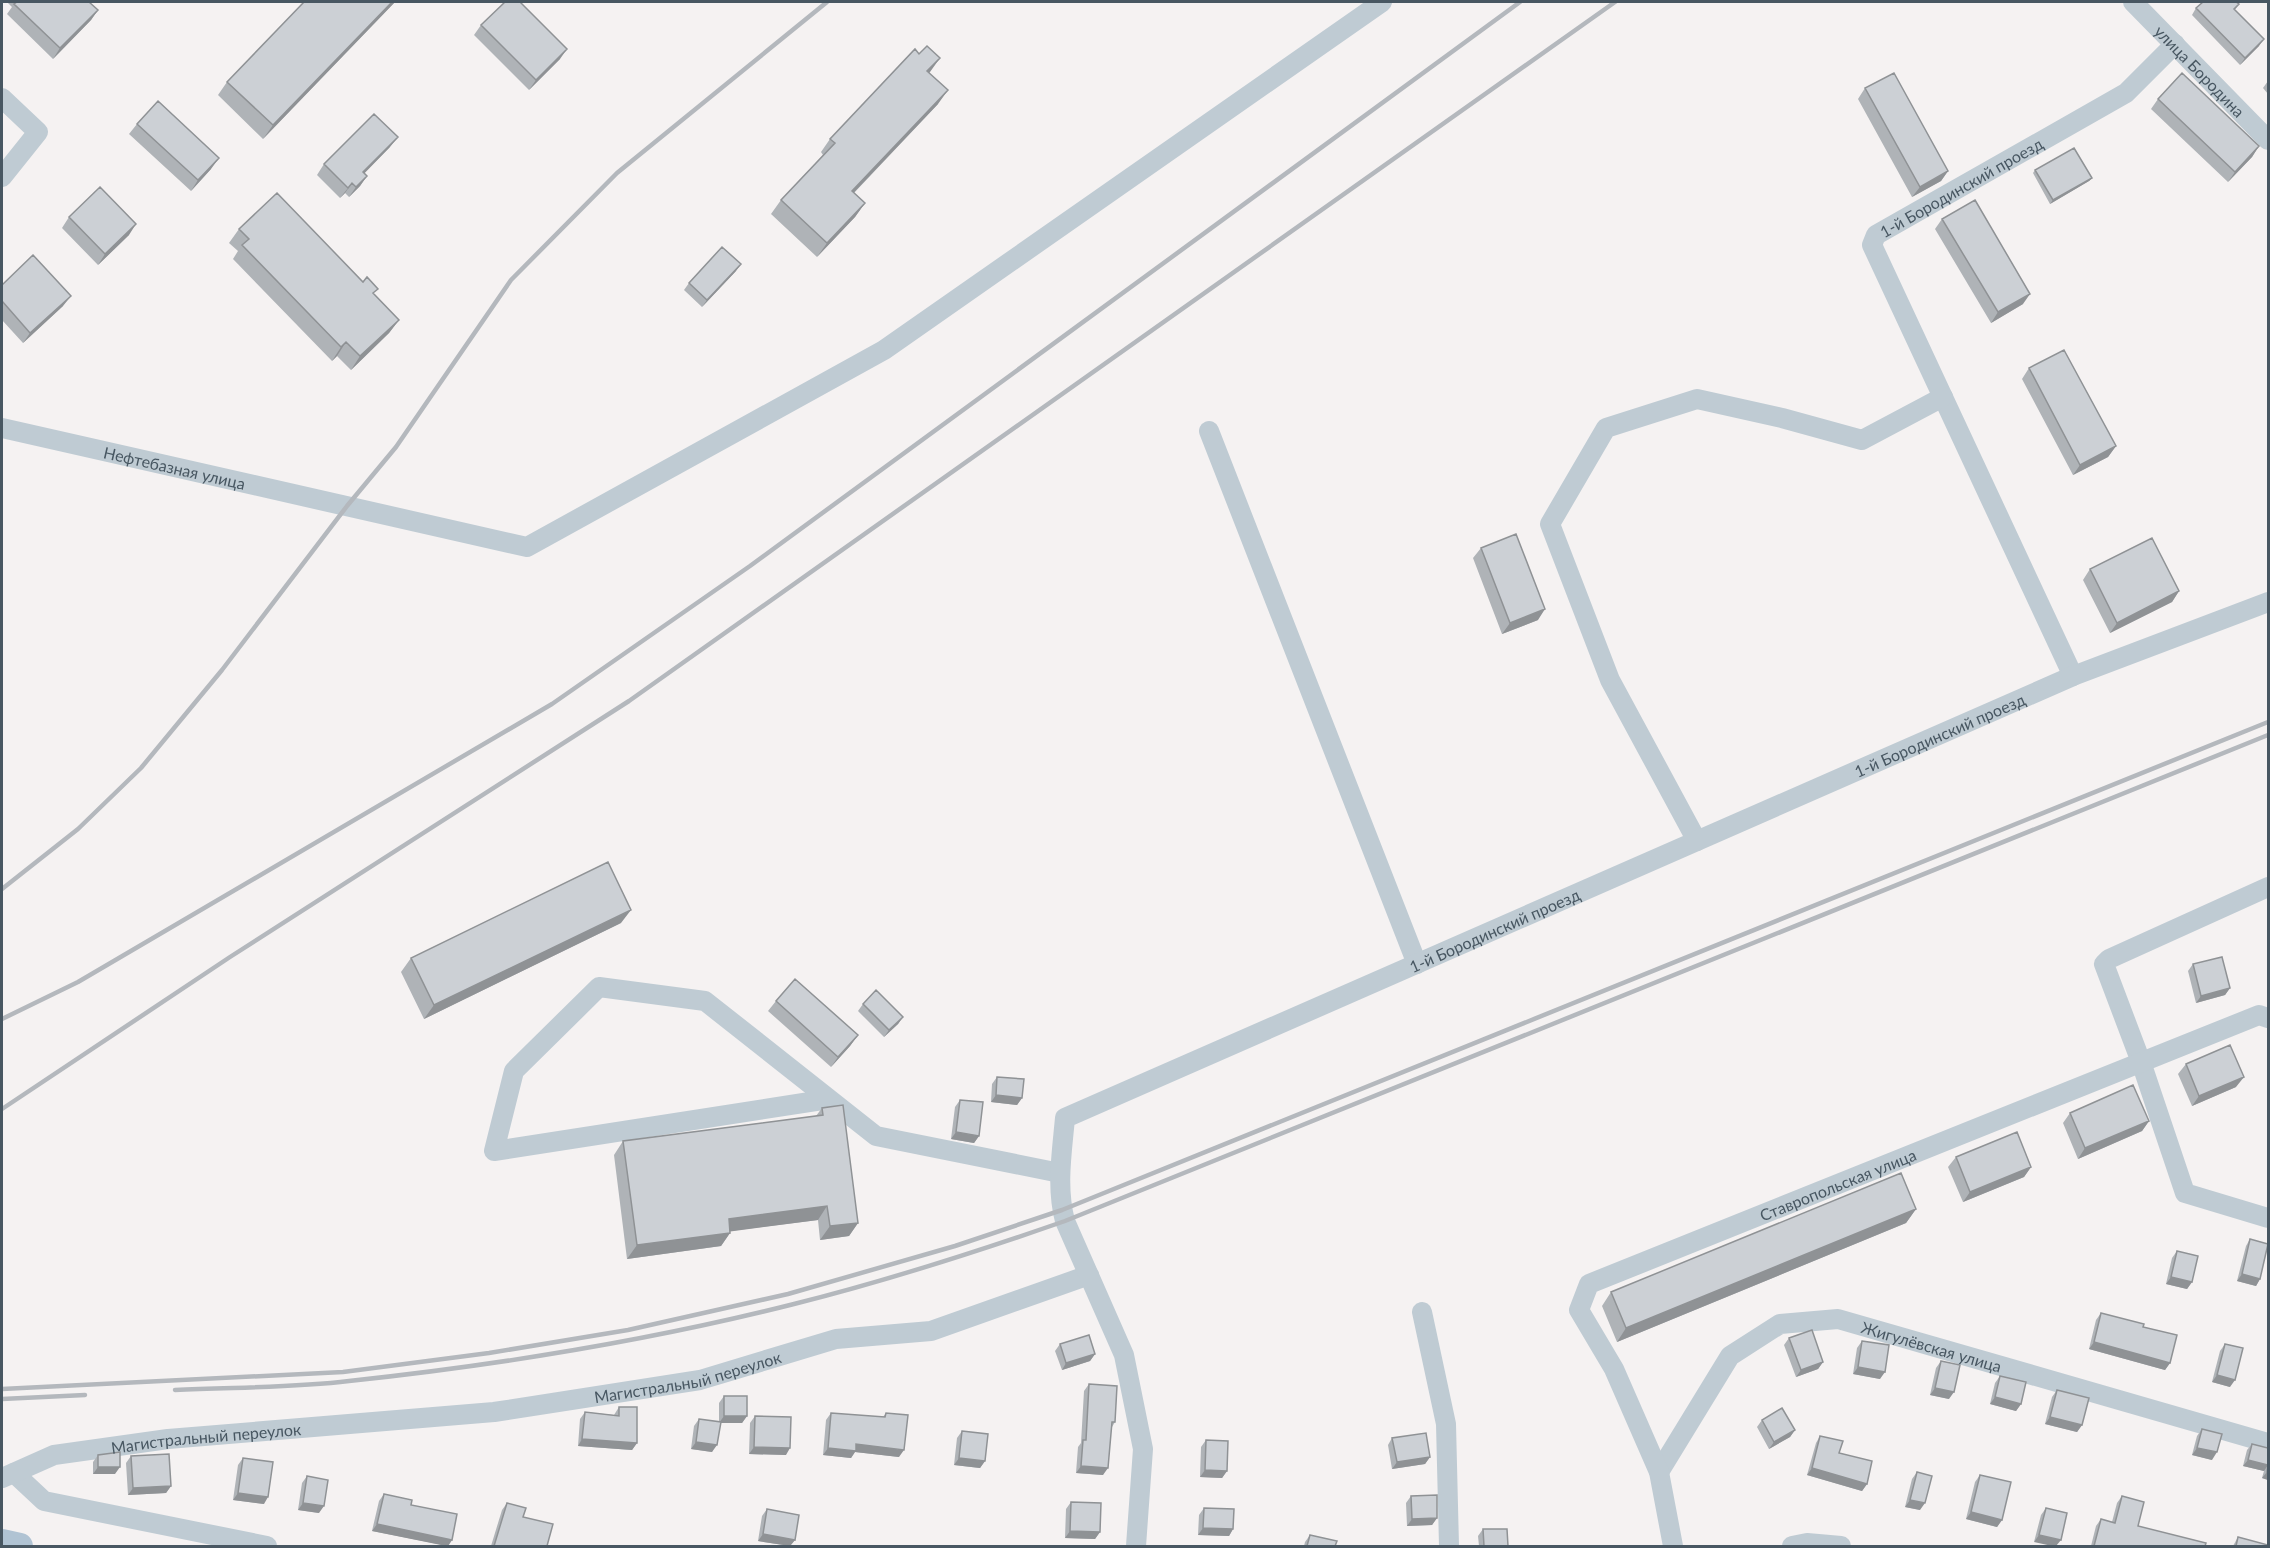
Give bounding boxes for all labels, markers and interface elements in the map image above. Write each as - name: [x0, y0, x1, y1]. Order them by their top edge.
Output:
- street label: улица Бородина: [2151, 21, 2249, 120]
- street label: 1-й Бородинский проезд: [1876, 133, 2046, 241]
- street label: Нефтебазная улица: [102, 442, 247, 492]
- street label: 1-й Бородинский проезд: [1851, 689, 2028, 780]
- street label: 1-й Бородинский проезд: [1406, 884, 1583, 975]
- street label: Ставропольская улица: [1757, 1144, 1918, 1224]
- street label: Жигулёвская улица: [1859, 1317, 2004, 1375]
- street label: Магистральный переулок: [593, 1346, 784, 1406]
- street label: Магистральный переулок: [110, 1418, 303, 1456]

